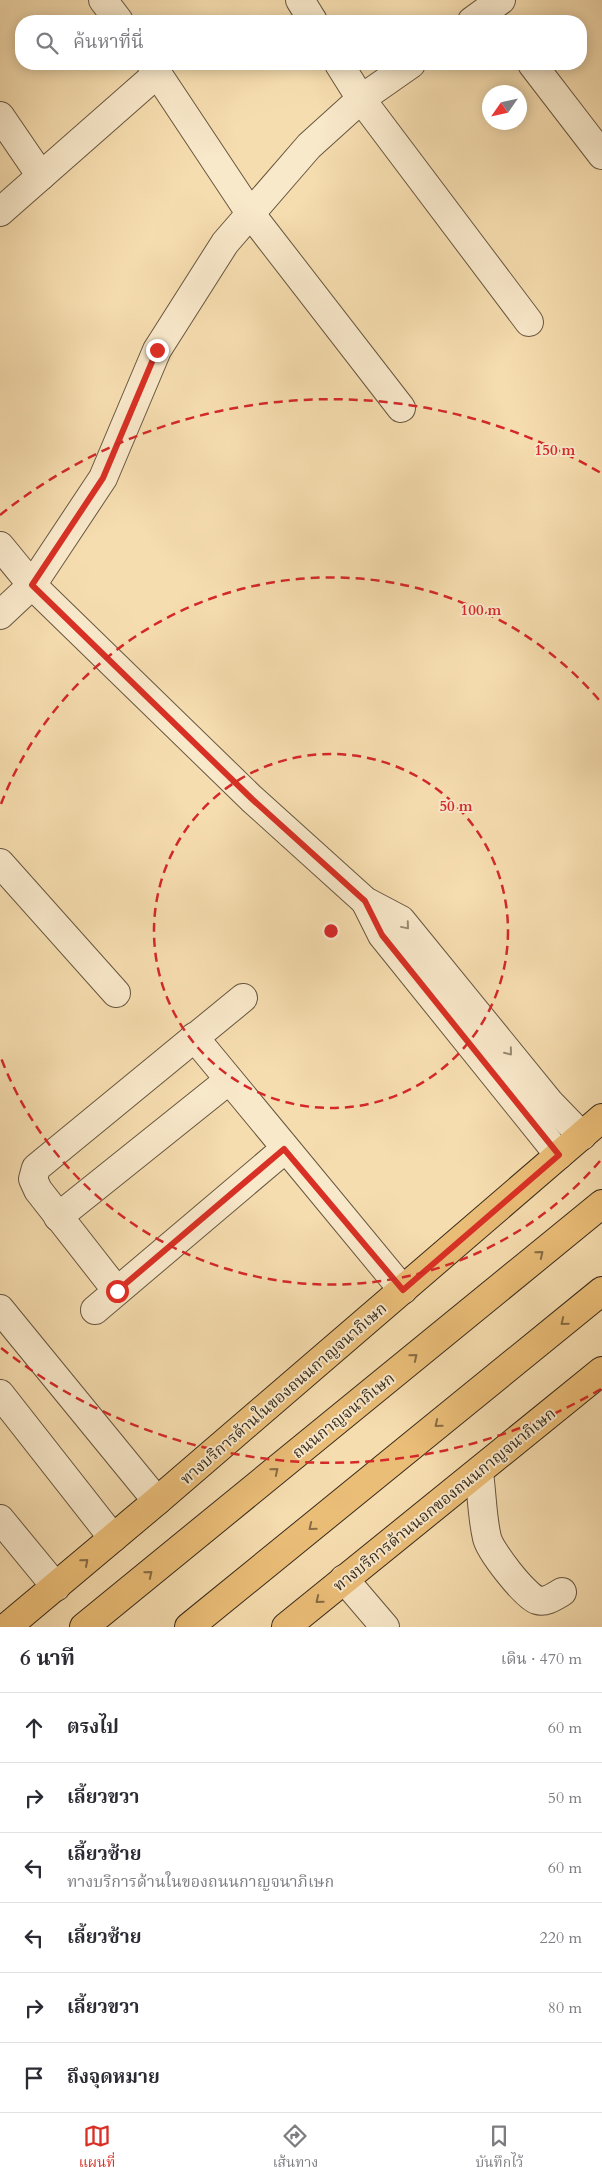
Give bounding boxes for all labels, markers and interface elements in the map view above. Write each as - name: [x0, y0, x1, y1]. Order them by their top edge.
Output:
- search box: [15, 15, 587, 70]
- icon: search: [33, 29, 61, 57]
- text: ค้นหาที่นี่: [73, 29, 144, 55]
- north arrow: [482, 85, 527, 130]
- route end: [146, 339, 169, 362]
- text: 150 m: [535, 440, 576, 460]
- text: 100 m: [461, 600, 502, 620]
- text: 50 m: [439, 796, 473, 816]
- one-way arrow: [400, 920, 409, 929]
- centre of rings: [322, 922, 340, 940]
- one-way arrow: [503, 1046, 511, 1055]
- one-way arrow: [534, 1252, 543, 1260]
- route start: [106, 1280, 129, 1303]
- street label: ทางบริการด้านในของถนนกาญจนาภิเษก: [176, 1298, 390, 1488]
- one-way arrow: [561, 1316, 570, 1324]
- one-way arrow: [408, 1355, 417, 1363]
- street label: ถนนกาญจนาภิเษก: [288, 1368, 398, 1462]
- street label: ทางบริการด้านนอกของถนนกาญจนาภิเษก: [329, 1403, 561, 1597]
- one-way arrow: [435, 1419, 444, 1427]
- one-way arrow: [269, 1468, 278, 1477]
- one-way arrow: [309, 1521, 318, 1529]
- one-way arrow: [79, 1559, 88, 1568]
- one-way arrow: [143, 1571, 152, 1580]
- one-way arrow: [316, 1594, 325, 1602]
- text: 6 นาที: [20, 1644, 75, 1673]
- text: เดิน · 470 m: [501, 1648, 582, 1670]
- icon: ahead: [20, 1714, 48, 1742]
- text: ตรงไป: [67, 1714, 119, 1740]
- text: 60 m: [548, 1717, 582, 1739]
- icon: right: [20, 1784, 48, 1812]
- text: เลี้ยวขวา: [67, 1784, 139, 1810]
- text: 50 m: [548, 1787, 582, 1809]
- text: เลี้ยวซ้าย: [67, 1841, 141, 1867]
- icon: left: [20, 1854, 48, 1882]
- text: 60 m: [548, 1857, 582, 1879]
- text: ทางบริการด้านในของถนนกาญจนาภิเษก: [67, 1871, 334, 1893]
- icon: left: [20, 1924, 48, 1952]
- text: เลี้ยวซ้าย: [67, 1924, 141, 1950]
- text: 220 m: [540, 1927, 582, 1949]
- icon: right: [20, 1994, 48, 2022]
- text: เลี้ยวขวา: [67, 1994, 139, 2020]
- text: 80 m: [548, 1997, 582, 2019]
- icon: arrive: [20, 2064, 48, 2092]
- text: ถึงจุดหมาย: [67, 2064, 160, 2090]
- tab: แผนที่: [79, 2122, 115, 2174]
- tab: เส้นทาง: [273, 2122, 318, 2174]
- tab: บันทึกไว้: [476, 2122, 523, 2174]

